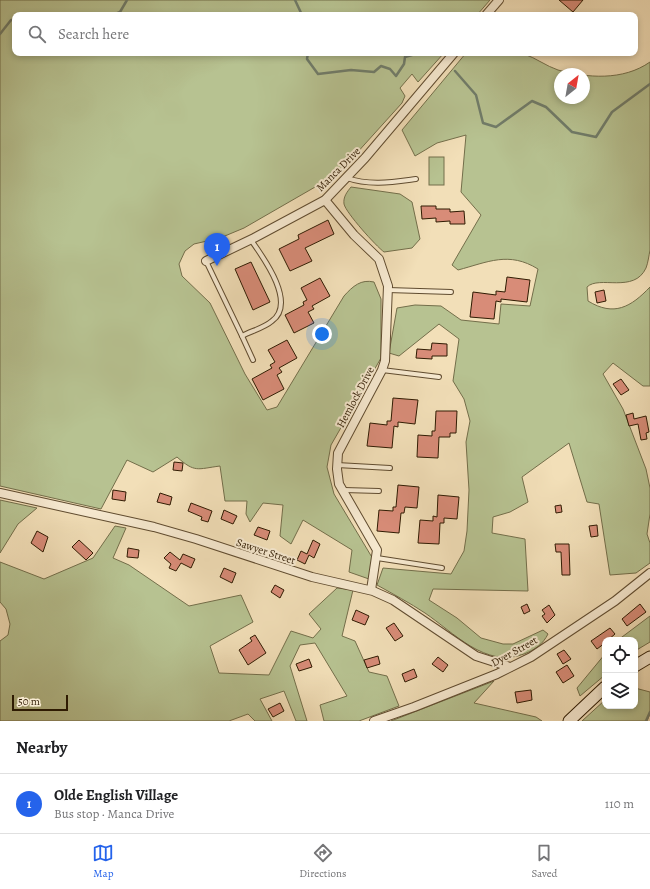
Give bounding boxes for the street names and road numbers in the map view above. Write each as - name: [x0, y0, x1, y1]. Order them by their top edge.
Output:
- street label: Manca Drive: [313, 144, 364, 195]
- street label: Hemlock Drive: [333, 364, 378, 430]
- street label: Sawyer Street: [234, 535, 298, 568]
- street label: Dyer Street: [488, 632, 540, 670]

